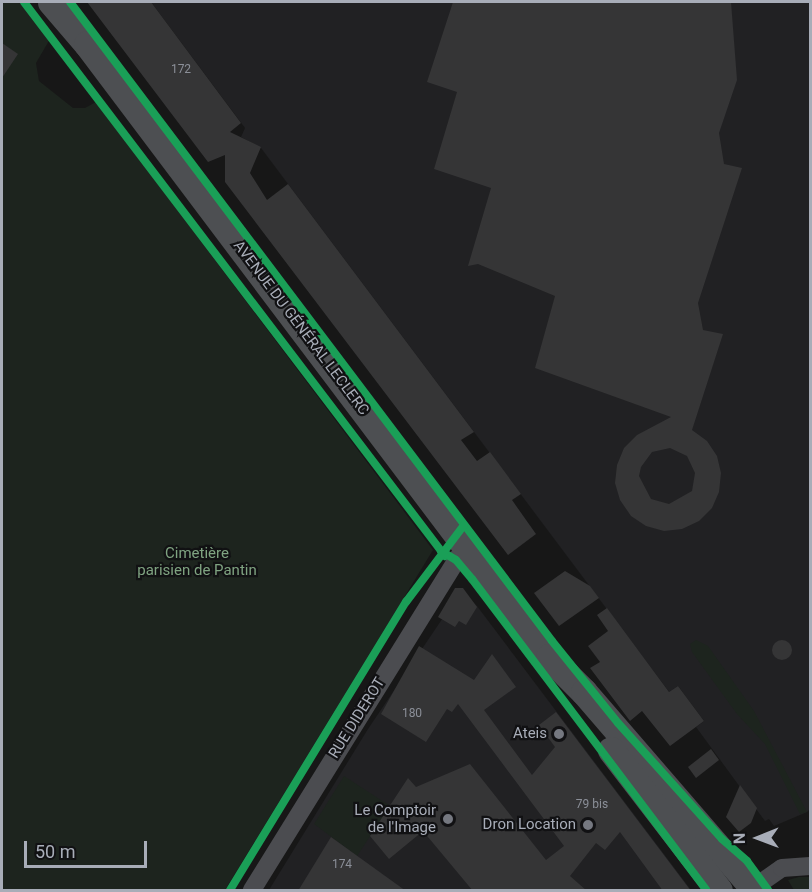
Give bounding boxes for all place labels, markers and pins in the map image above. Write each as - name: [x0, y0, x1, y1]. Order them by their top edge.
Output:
- place label: Ateis: [513, 725, 547, 743]
- marker: Ateis: [552, 727, 566, 741]
- place label: Le Comptoir de l'Image: [354, 801, 436, 836]
- marker: Le Comptoir de l'Image: [441, 812, 455, 826]
- place label: Dron Location: [483, 816, 576, 834]
- marker: Dron Location: [581, 818, 595, 832]

